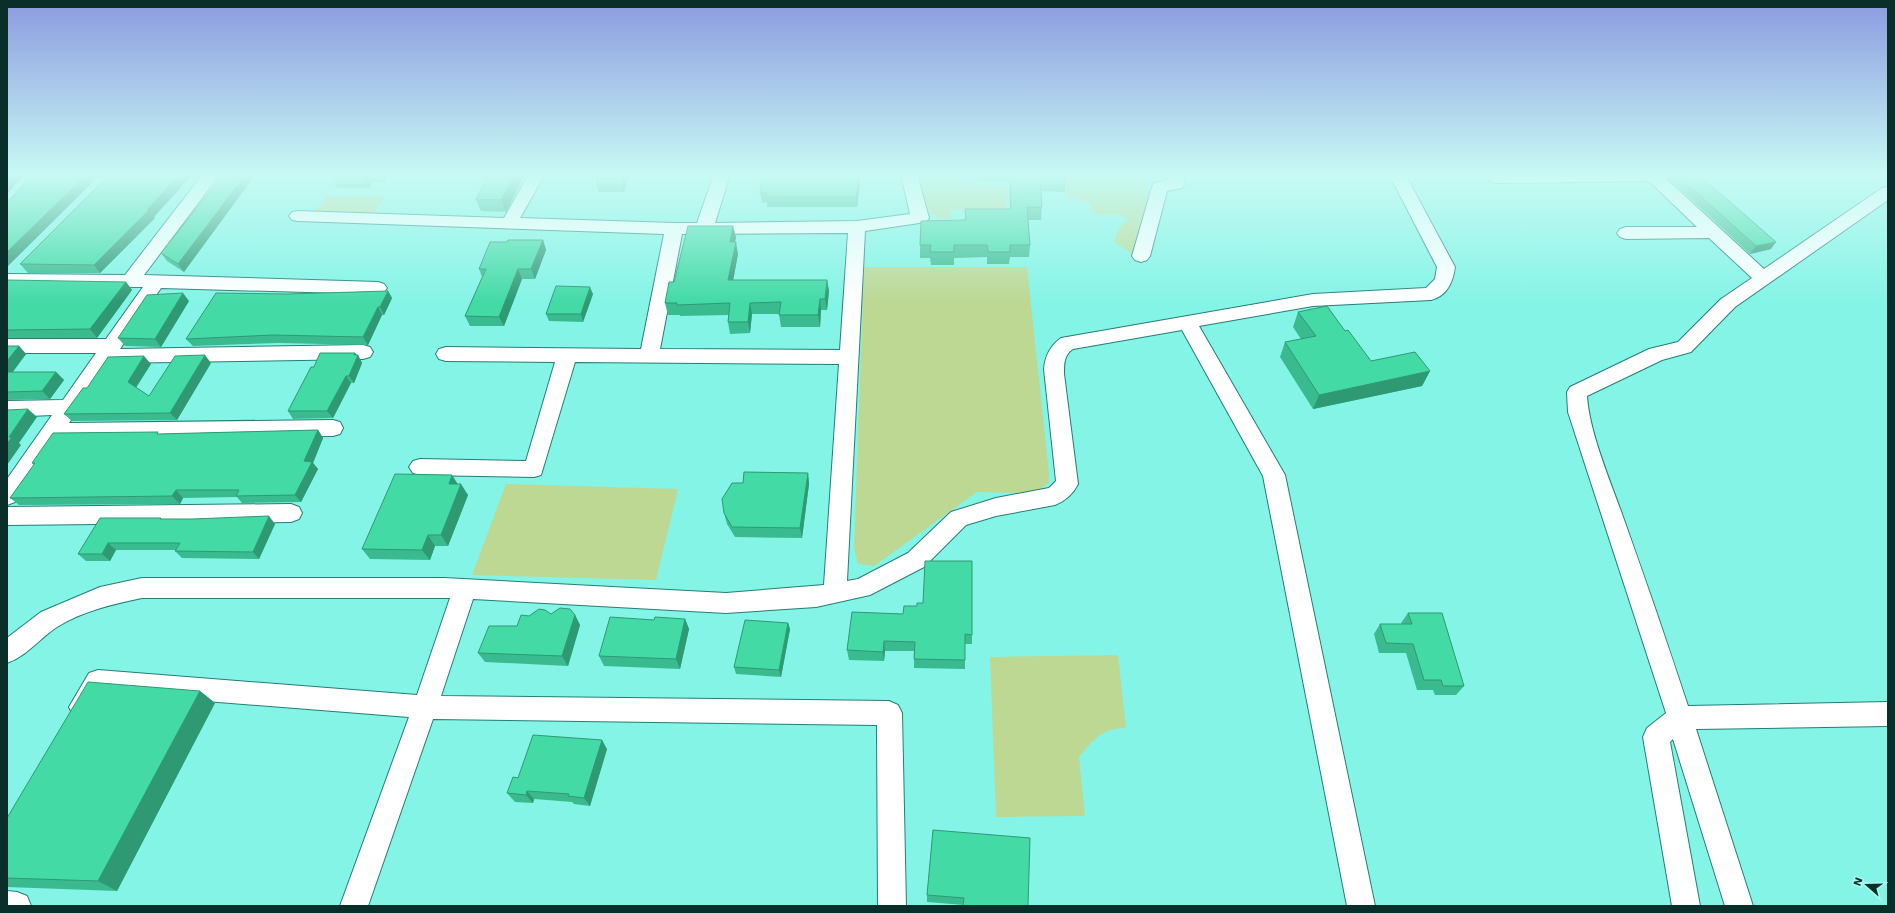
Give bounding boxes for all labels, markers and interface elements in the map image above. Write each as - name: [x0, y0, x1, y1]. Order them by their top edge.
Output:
- north arrow: [1847, 865, 1887, 905]
- text: N: [1851, 876, 1866, 888]

